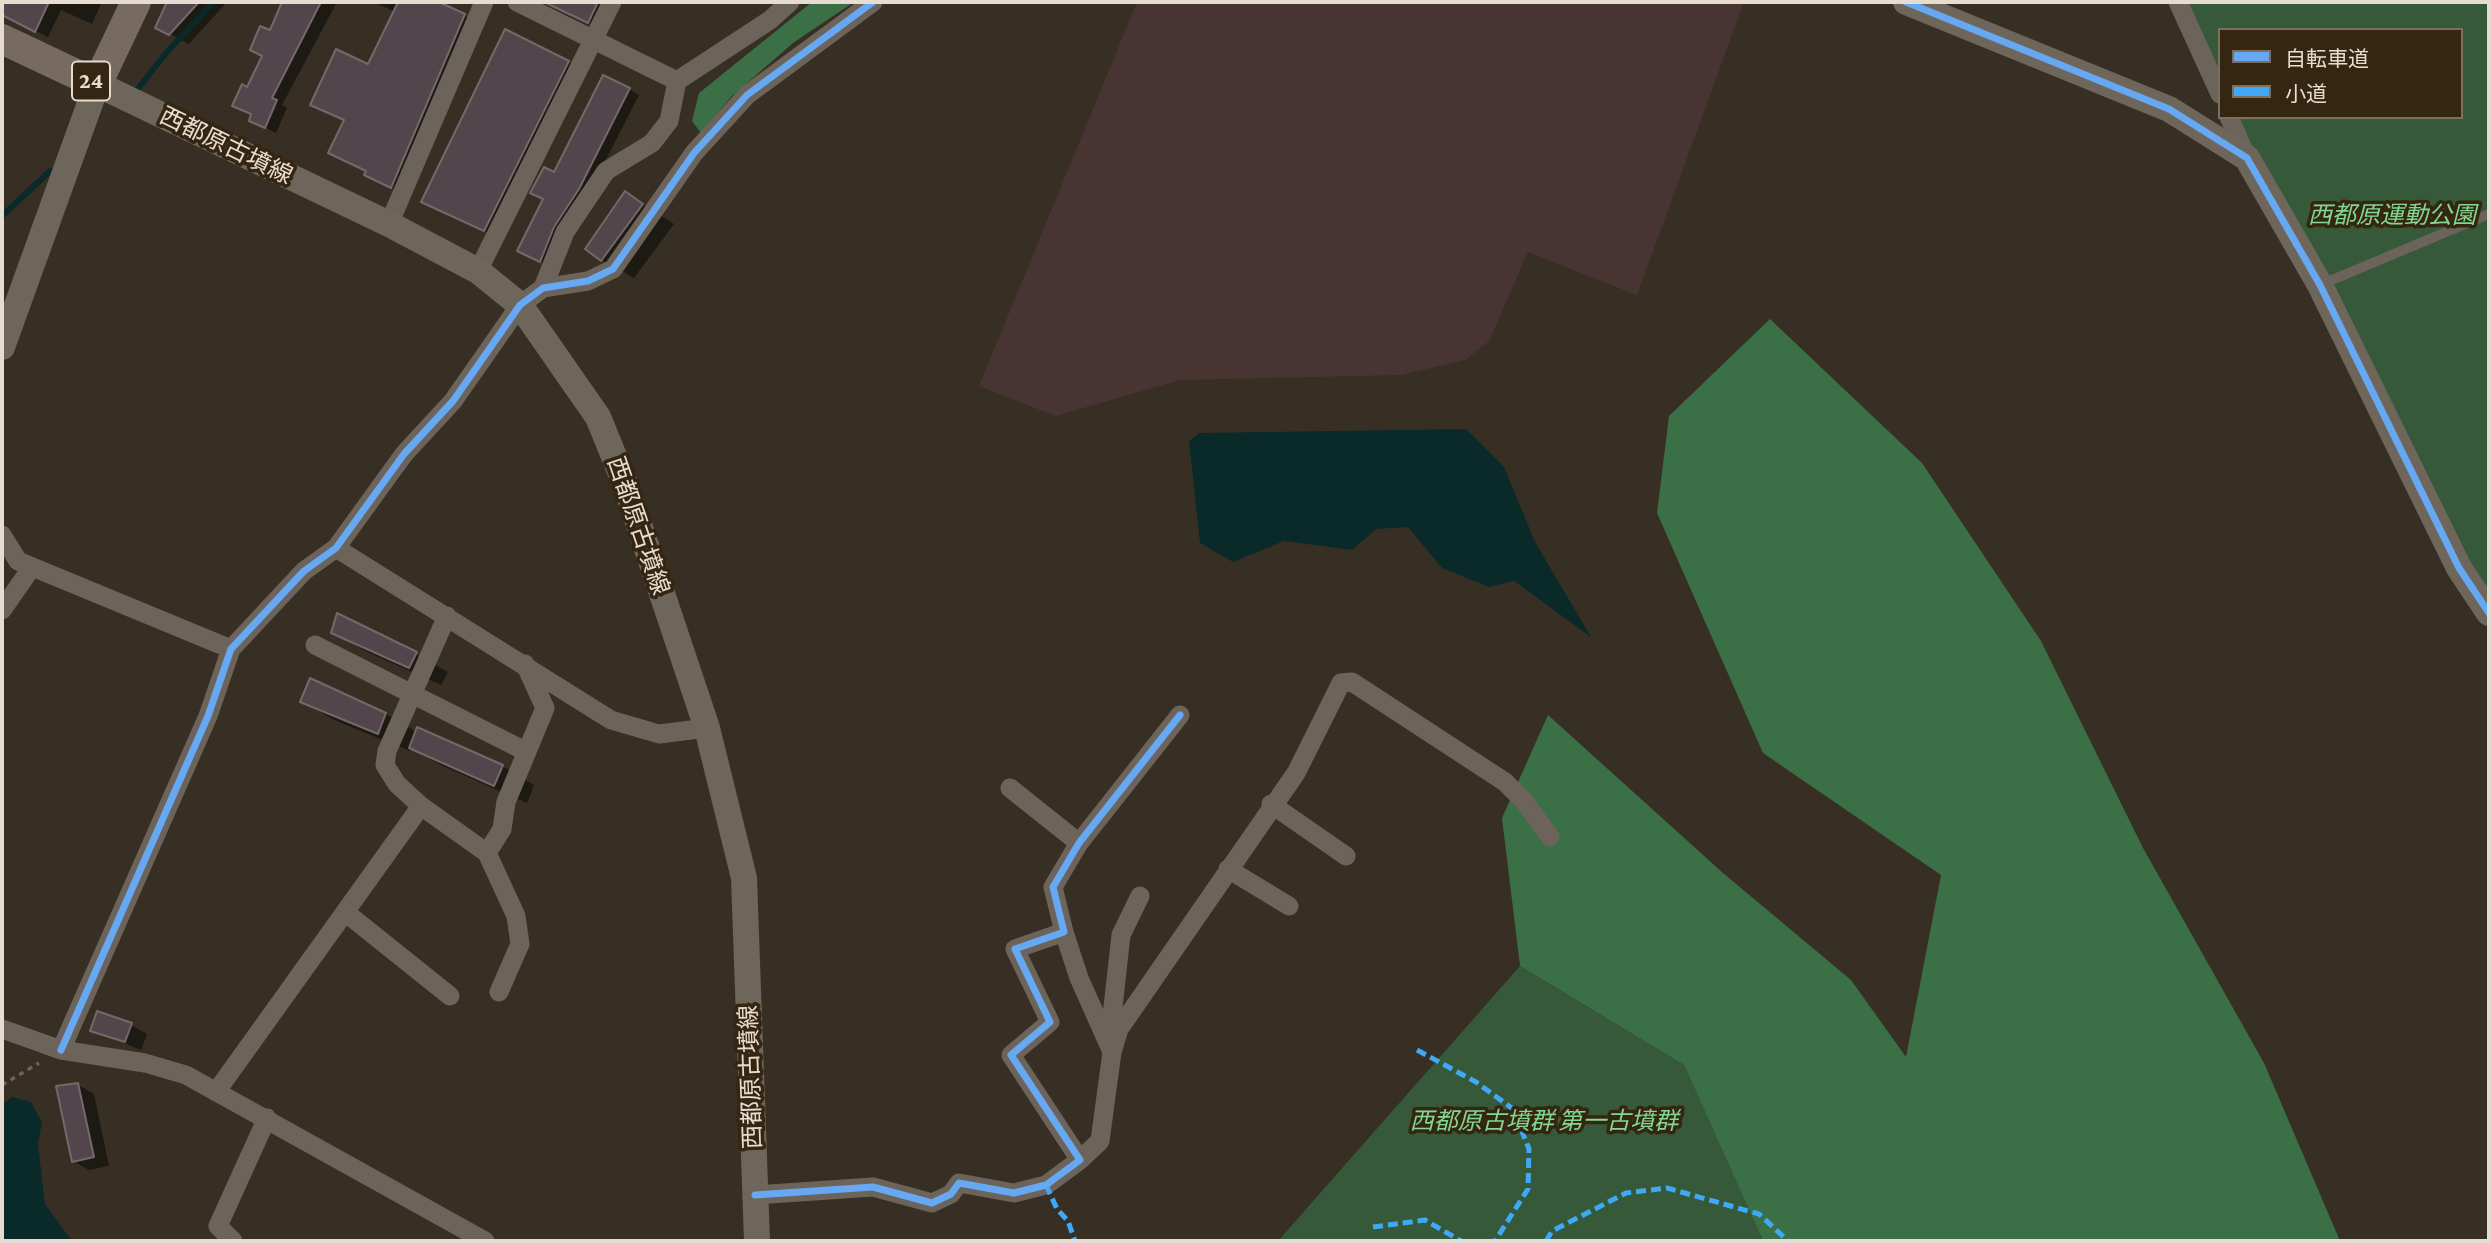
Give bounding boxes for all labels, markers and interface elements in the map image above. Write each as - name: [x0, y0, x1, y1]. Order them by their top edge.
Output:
- legend: [2218, 28, 2463, 119]
- text: 自転車道: [2285, 47, 2369, 71]
- road number: 24: [72, 61, 110, 100]
- text: 小道: [2285, 82, 2327, 106]
- street label: 西都原古墳線: [155, 101, 297, 191]
- park label: 西都原運動公園: [2308, 202, 2476, 230]
- street label: 西都原古墳線: [601, 453, 675, 599]
- street label: 西都原古墳線: [734, 1005, 768, 1149]
- park label: 西都原古墳群 第一古墳群: [1410, 1108, 1678, 1136]

